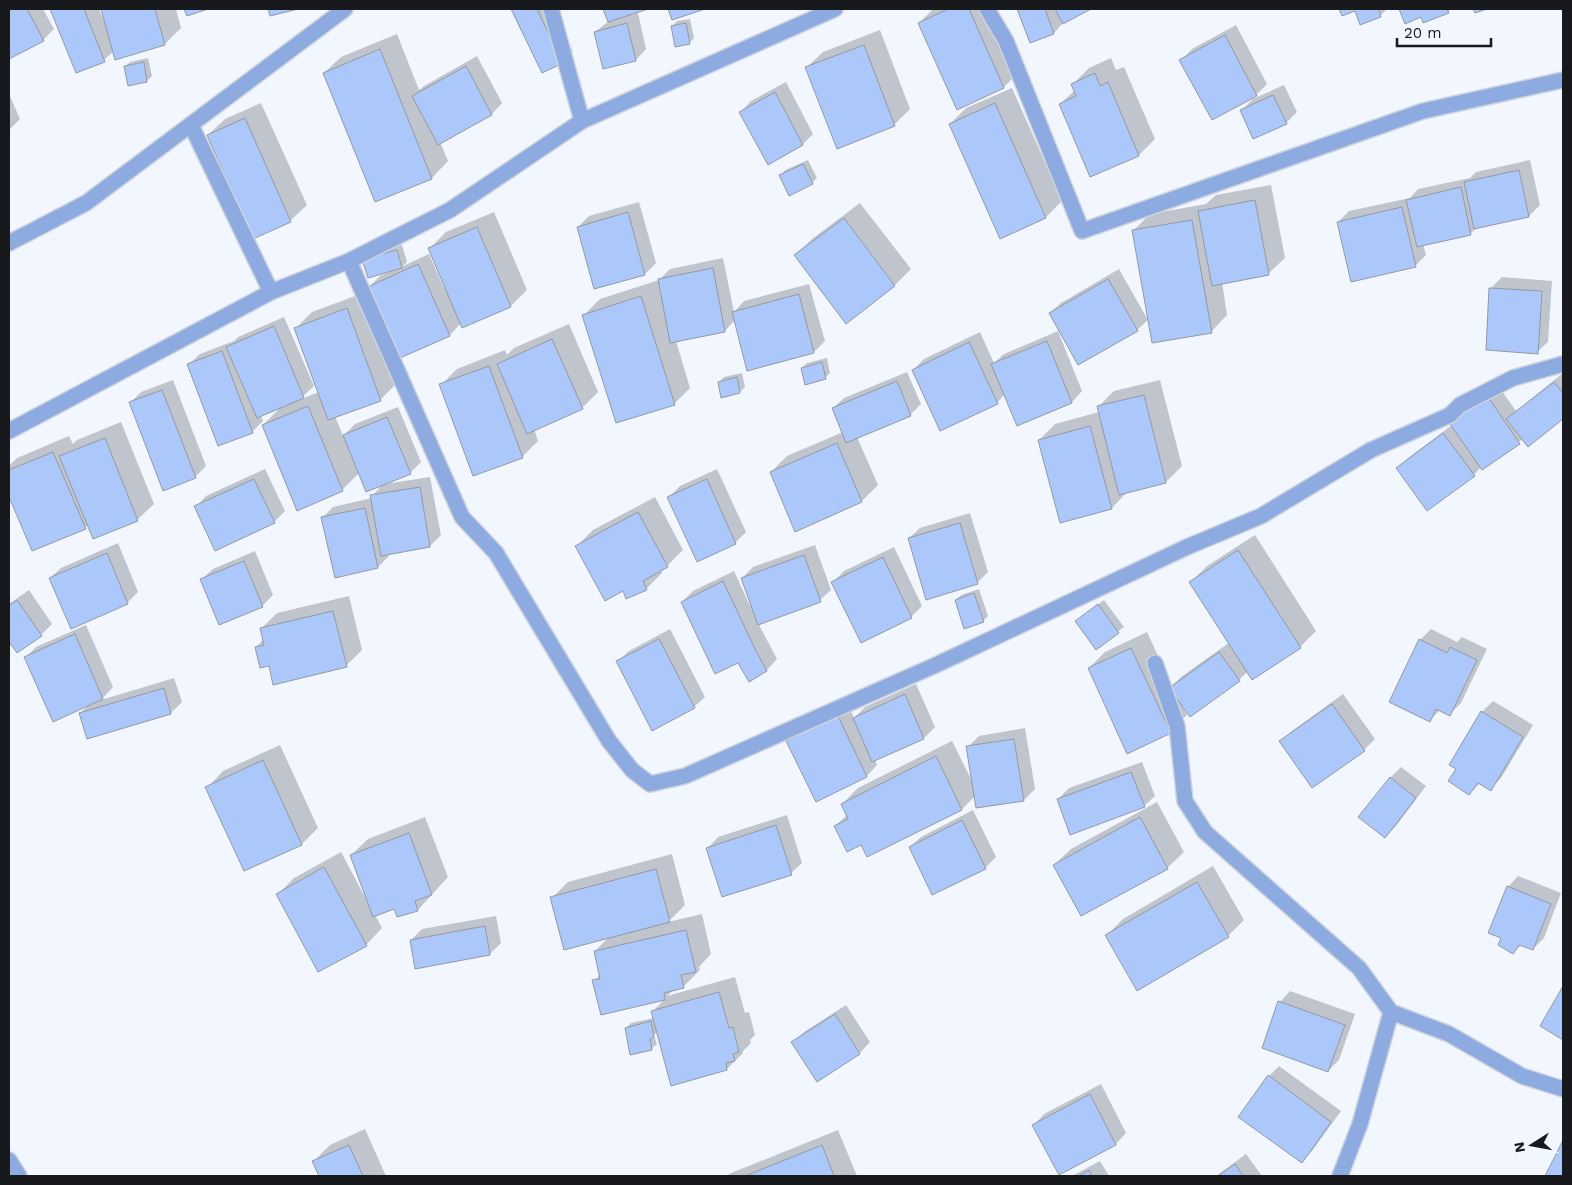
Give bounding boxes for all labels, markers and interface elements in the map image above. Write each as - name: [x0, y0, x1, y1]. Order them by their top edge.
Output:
- scale bar: [1397, 15, 1491, 47]
- text: 20 m: [1404, 24, 1442, 42]
- north arrow: [1507, 1120, 1557, 1170]
- text: N: [1510, 1141, 1528, 1154]

